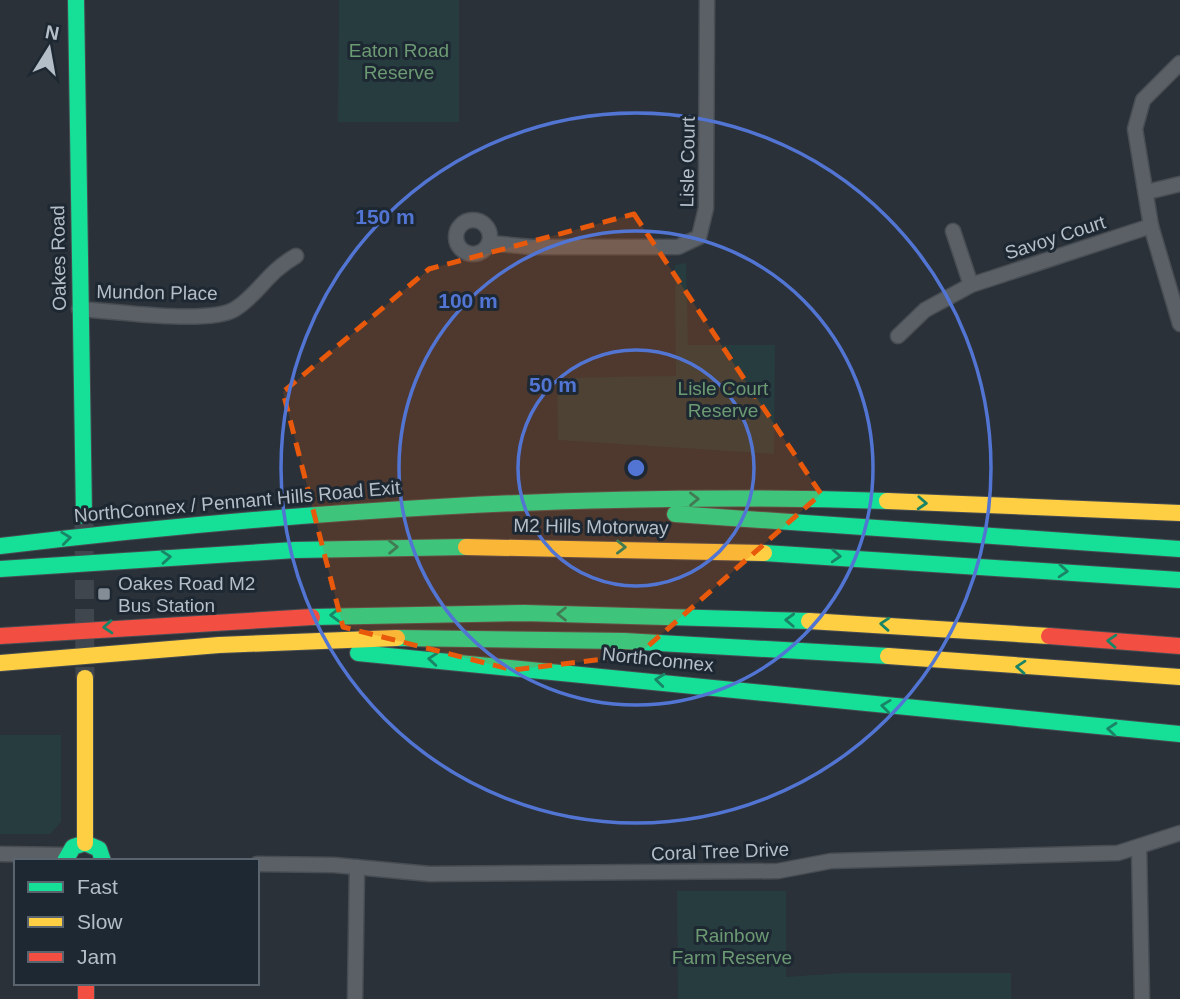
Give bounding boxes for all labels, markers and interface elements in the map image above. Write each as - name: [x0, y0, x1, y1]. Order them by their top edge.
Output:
- north arrow: [14, 14, 84, 84]
- text: N: [43, 21, 61, 44]
- park label: Eaton Road Reserve: [349, 40, 449, 83]
- street label: Lisle Court: [676, 116, 699, 208]
- street label: Oakes Road: [47, 205, 70, 311]
- text: 150 m: [355, 205, 415, 228]
- street label: Savoy Court: [1002, 211, 1109, 264]
- street label: Mundon Place: [96, 281, 218, 304]
- text: 100 m: [438, 289, 498, 312]
- text: 50 m: [529, 373, 577, 396]
- park label: Lisle Court Reserve: [678, 378, 769, 421]
- centre of rings: [624, 456, 648, 480]
- street label: NorthConnex / Pennant Hills Road Exit: [73, 477, 402, 526]
- one-way arrow: [689, 491, 700, 507]
- one-way arrow: [916, 495, 927, 510]
- street label: M2 Hills Motorway: [513, 515, 669, 538]
- one-way arrow: [60, 530, 72, 545]
- one-way arrow: [388, 540, 399, 555]
- one-way arrow: [615, 540, 626, 555]
- one-way arrow: [830, 548, 841, 563]
- one-way arrow: [161, 550, 172, 565]
- one-way arrow: [1057, 563, 1068, 578]
- place label: Oakes Road M2 Bus Station: [118, 573, 255, 616]
- marker: Oakes Road M2 Bus Station: [96, 586, 112, 602]
- one-way arrow: [556, 606, 567, 622]
- one-way arrow: [329, 608, 340, 623]
- one-way arrow: [784, 612, 794, 628]
- one-way arrow: [879, 617, 890, 632]
- one-way arrow: [102, 620, 113, 635]
- one-way arrow: [1106, 634, 1117, 649]
- street label: NorthConnex: [601, 643, 715, 676]
- one-way arrow: [427, 652, 438, 667]
- one-way arrow: [1015, 660, 1026, 675]
- one-way arrow: [654, 673, 665, 688]
- one-way arrow: [880, 699, 891, 714]
- one-way arrow: [1106, 722, 1117, 737]
- street label: Coral Tree Drive: [651, 839, 790, 864]
- legend: [14, 859, 259, 985]
- text: Fast: [77, 875, 118, 898]
- text: Slow: [77, 910, 123, 933]
- park label: Rainbow Farm Reserve: [672, 925, 792, 968]
- text: Jam: [77, 945, 117, 968]

